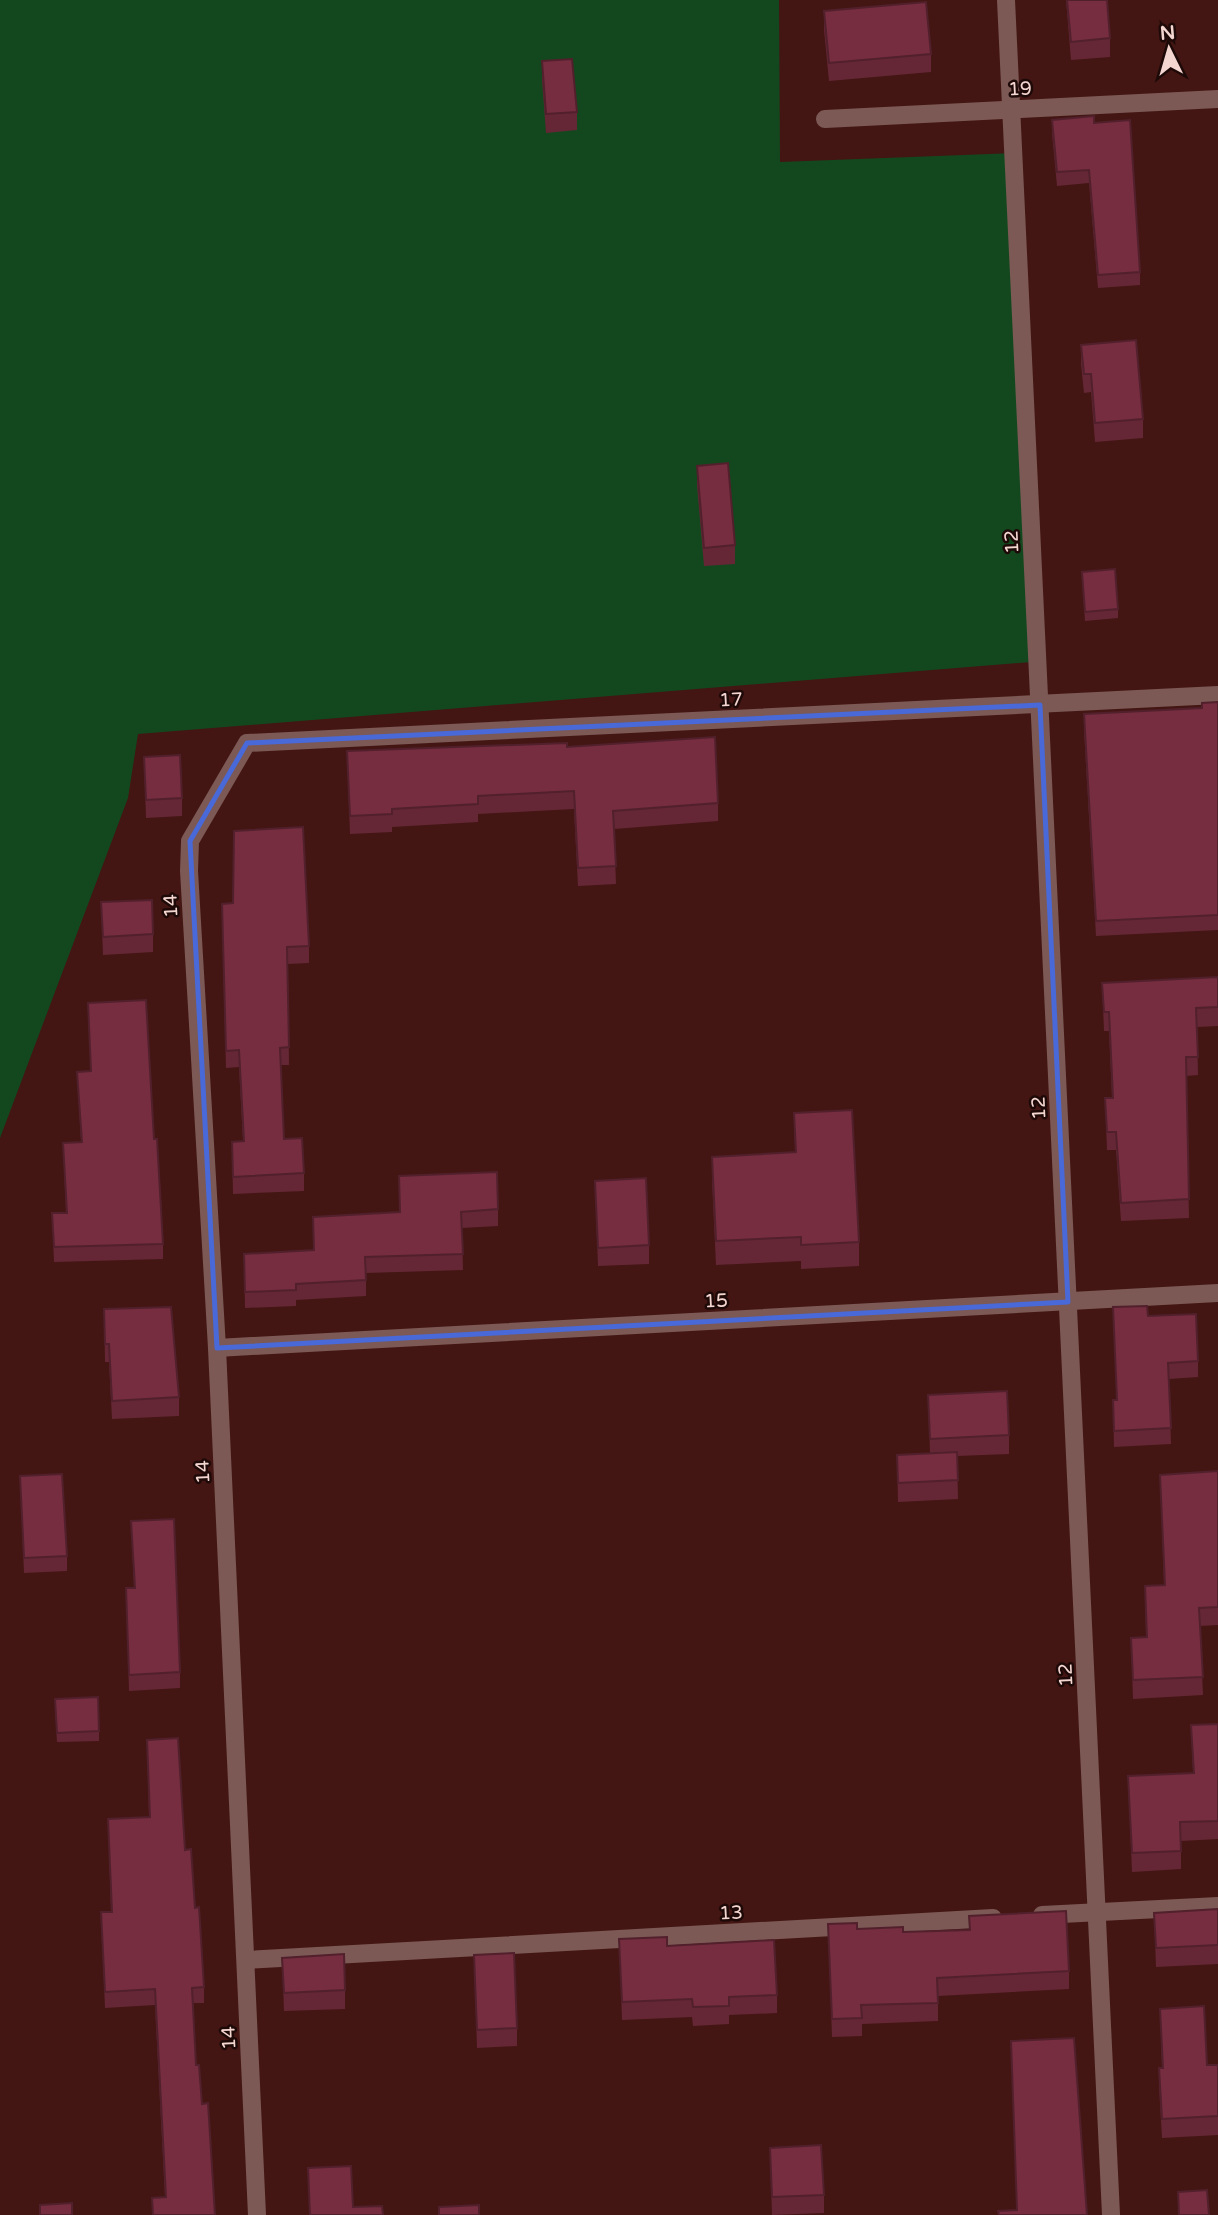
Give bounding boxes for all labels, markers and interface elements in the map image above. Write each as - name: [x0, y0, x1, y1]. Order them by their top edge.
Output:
- north arrow: [1134, 14, 1204, 84]
- text: N: [1159, 21, 1176, 45]
- street label: 19: [1008, 77, 1033, 101]
- street label: 12: [1000, 529, 1024, 554]
- street label: 17: [719, 688, 744, 712]
- street label: 14: [159, 893, 183, 918]
- street label: 12: [1027, 1095, 1051, 1120]
- street label: 15: [704, 1289, 729, 1313]
- street label: 14: [191, 1459, 215, 1484]
- street label: 12: [1054, 1662, 1078, 1687]
- street label: 13: [719, 1901, 744, 1925]
- street label: 14: [217, 2025, 241, 2050]

